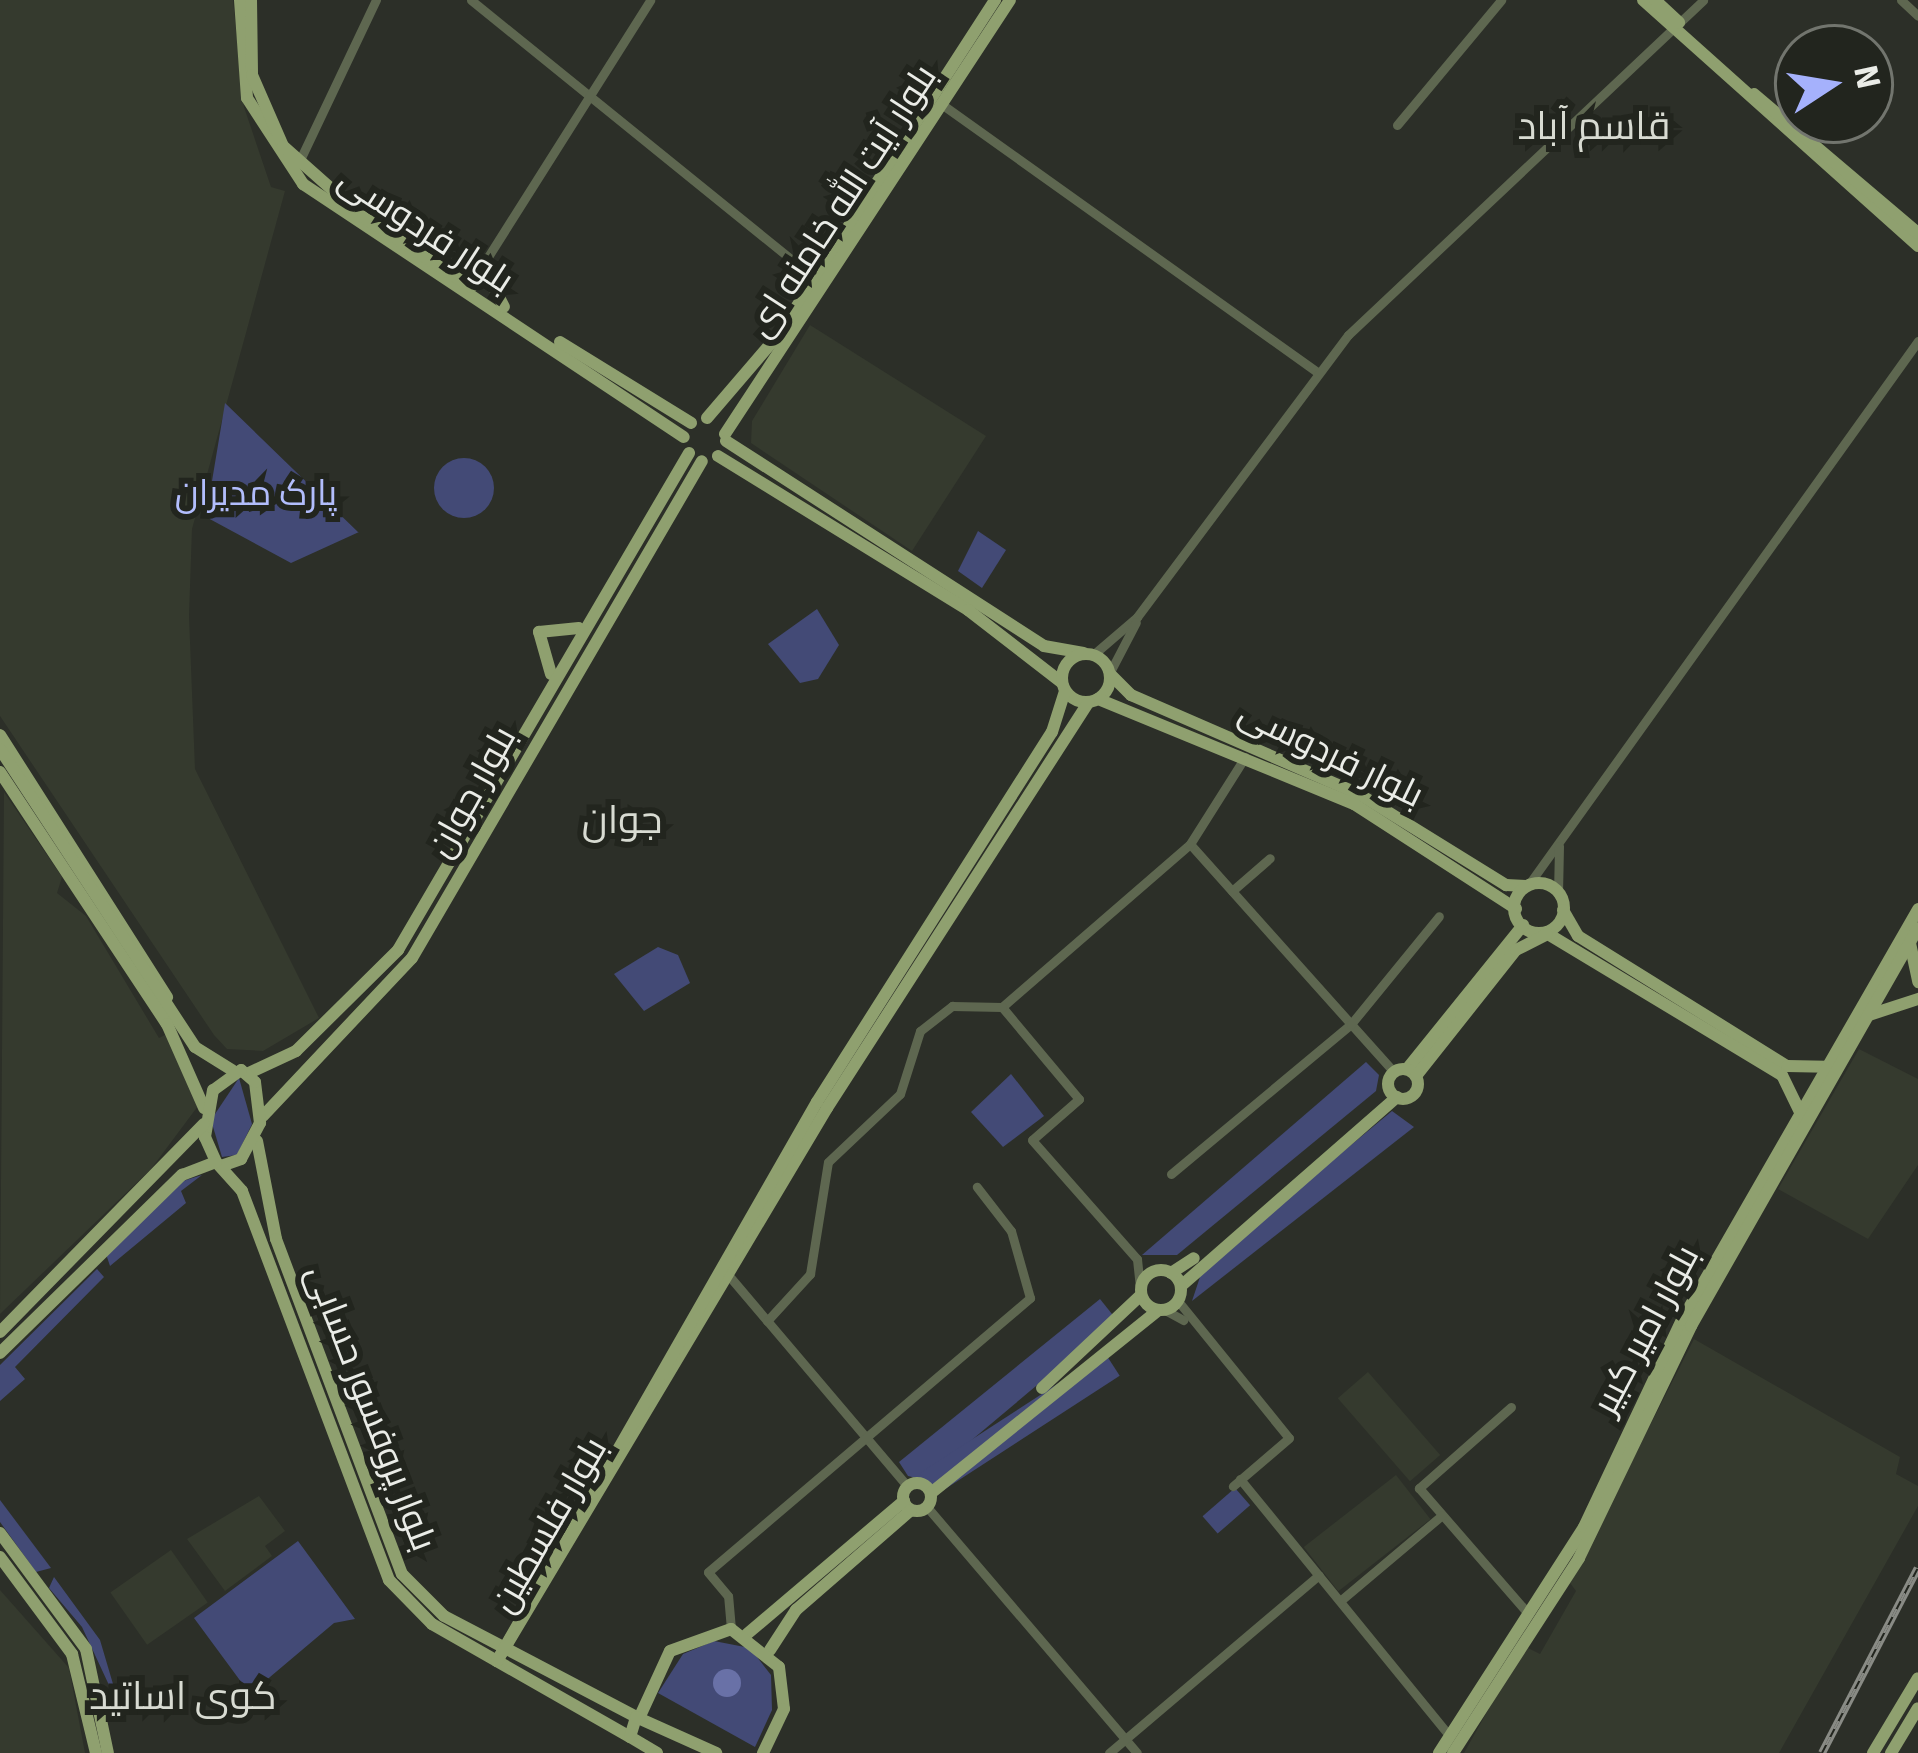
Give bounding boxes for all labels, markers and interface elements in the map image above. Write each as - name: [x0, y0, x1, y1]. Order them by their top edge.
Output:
- north arrow: [1774, 24, 1894, 144]
- street label: بلوار آیت الله خامنه ای: [738, 57, 946, 345]
- text: N: [1844, 62, 1889, 93]
- district label: قاسم آباد: [1518, 103, 1670, 149]
- street label: بلوار فردوسی: [330, 157, 522, 303]
- park label: پارک مدیران: [175, 472, 337, 516]
- street label: بلوار فردوسی: [1232, 691, 1430, 817]
- street label: بلوار جوان: [418, 719, 526, 865]
- district label: جوان: [582, 797, 662, 843]
- street label: بلوار امیر کبیر: [1583, 1238, 1709, 1422]
- street label: بلوار پروفسور حسابی: [297, 1259, 445, 1557]
- street label: بلوار فلسطین: [482, 1430, 616, 1620]
- district label: کوی اساتید: [89, 1673, 277, 1719]

